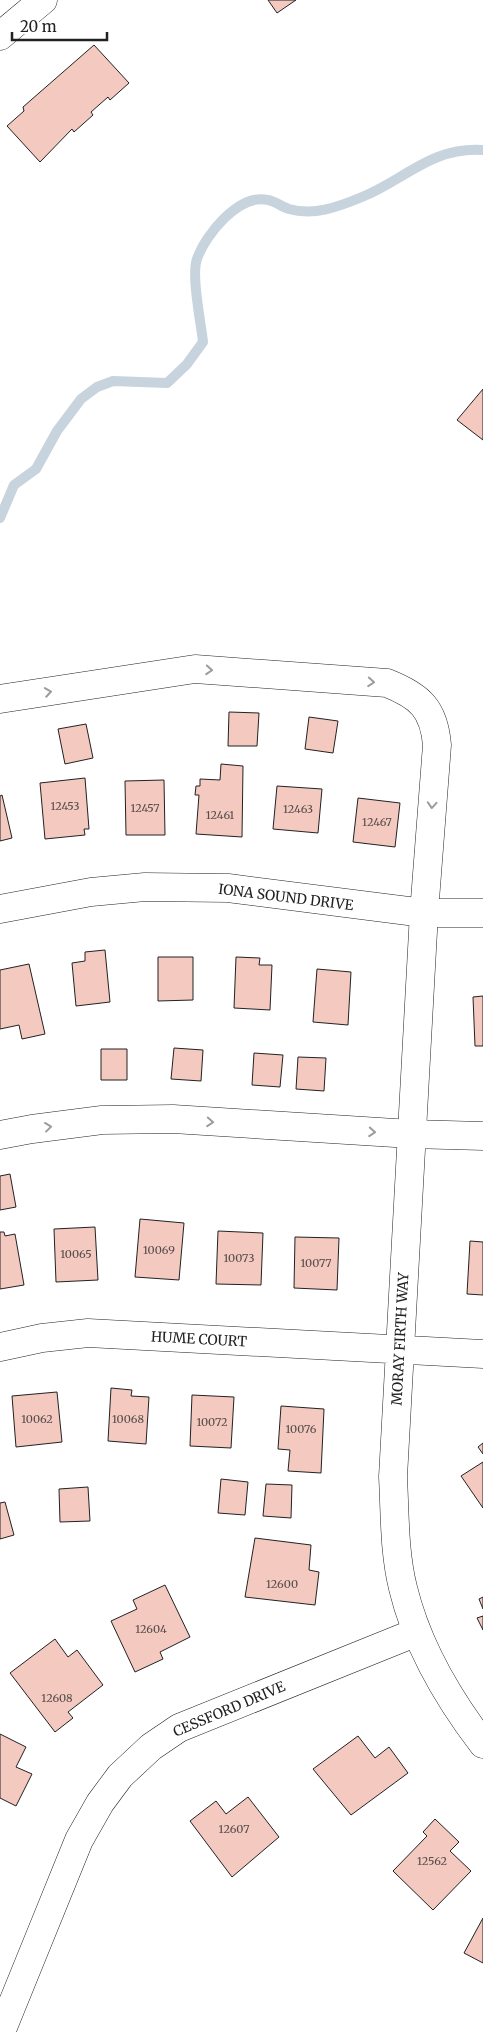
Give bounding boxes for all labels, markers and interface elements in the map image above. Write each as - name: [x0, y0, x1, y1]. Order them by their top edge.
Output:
- scale bar: [12, 10, 108, 42]
- text: 20 m: [20, 17, 57, 36]
- one-way arrow: [205, 665, 213, 676]
- one-way arrow: [367, 677, 375, 688]
- one-way arrow: [45, 687, 53, 698]
- house number: 12453: [50, 799, 80, 813]
- house number: 12457: [130, 801, 160, 815]
- one-way arrow: [427, 801, 438, 809]
- house number: 12463: [283, 802, 313, 816]
- house number: 12461: [206, 808, 234, 822]
- house number: 12467: [362, 815, 392, 829]
- street label: IONA SOUND DRIVE: [217, 880, 355, 914]
- one-way arrow: [206, 1116, 214, 1127]
- one-way arrow: [44, 1122, 52, 1133]
- one-way arrow: [368, 1126, 376, 1137]
- house number: 10069: [143, 1243, 175, 1257]
- house number: 10065: [60, 1247, 92, 1261]
- house number: 10073: [224, 1251, 254, 1265]
- house number: 10077: [301, 1256, 332, 1270]
- street label: MORAY FIRTH WAY: [388, 1271, 413, 1406]
- street label: HUME COURT: [150, 1327, 248, 1351]
- house number: 10062: [21, 1412, 53, 1426]
- house number: 10068: [112, 1412, 144, 1426]
- house number: 10072: [196, 1415, 228, 1429]
- house number: 10076: [286, 1422, 317, 1436]
- house number: 12600: [266, 1577, 298, 1591]
- house number: 12604: [135, 1622, 167, 1636]
- street label: CESSFORD DRIVE: [170, 1677, 288, 1741]
- house number: 12608: [41, 1691, 73, 1705]
- house number: 12607: [219, 1822, 249, 1836]
- house number: 12562: [417, 1854, 447, 1868]

